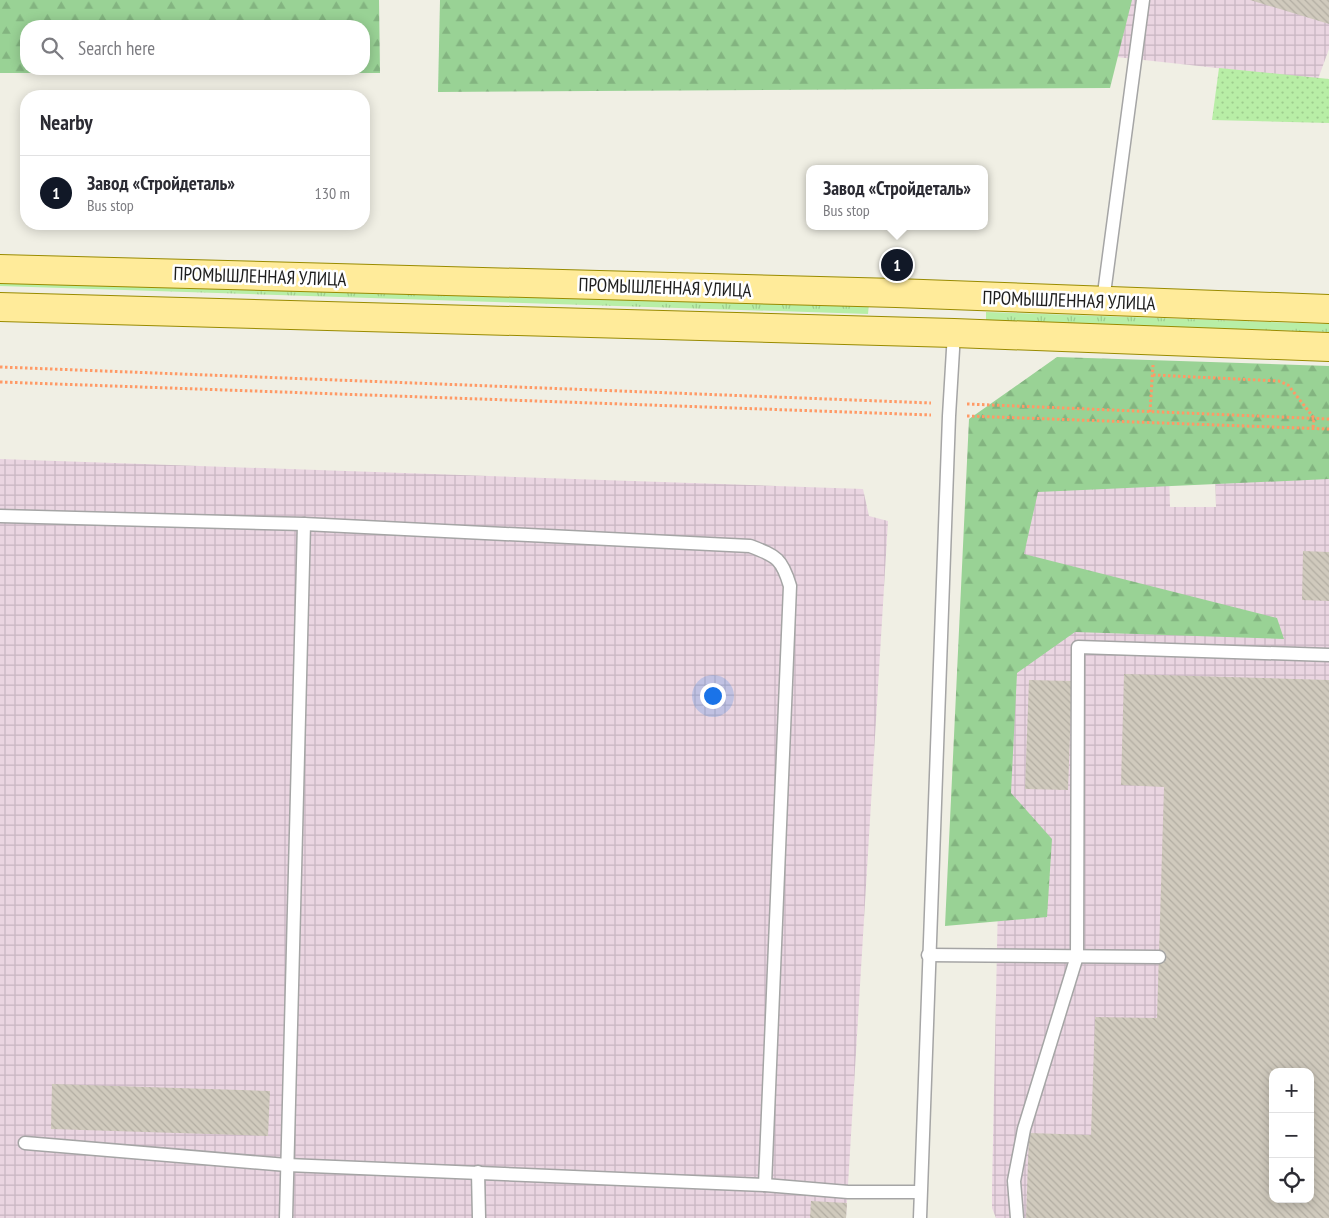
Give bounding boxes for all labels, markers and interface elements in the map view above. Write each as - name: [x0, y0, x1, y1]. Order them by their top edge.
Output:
- search box: [20, 20, 370, 75]
- icon: search: [38, 34, 66, 62]
- text: Search here: [78, 36, 155, 60]
- text: Nearby: [40, 109, 93, 136]
- popup: [806, 165, 988, 230]
- text: Завод «Стройдеталь»: [87, 171, 235, 195]
- text: Завод «Стройдеталь»: [823, 176, 971, 200]
- text: 1: [52, 183, 60, 203]
- text: 130 m: [315, 183, 350, 203]
- text: Bus stop: [87, 195, 134, 215]
- text: Bus stop: [823, 200, 870, 220]
- pin: 1: [881, 246, 913, 284]
- street label: ПРОМЫШЛЕННАЯ УЛИЦА: [173, 261, 347, 291]
- street label: ПРОМЫШЛЕННАЯ УЛИЦА: [578, 272, 752, 302]
- street label: ПРОМЫШЛЕННАЯ УЛИЦА: [982, 285, 1156, 315]
- your location: [700, 683, 726, 709]
- map controls: [1269, 1068, 1314, 1203]
- button: +: [1269, 1068, 1314, 1113]
- button: −: [1269, 1113, 1314, 1158]
- button: locate: [1269, 1158, 1314, 1203]

